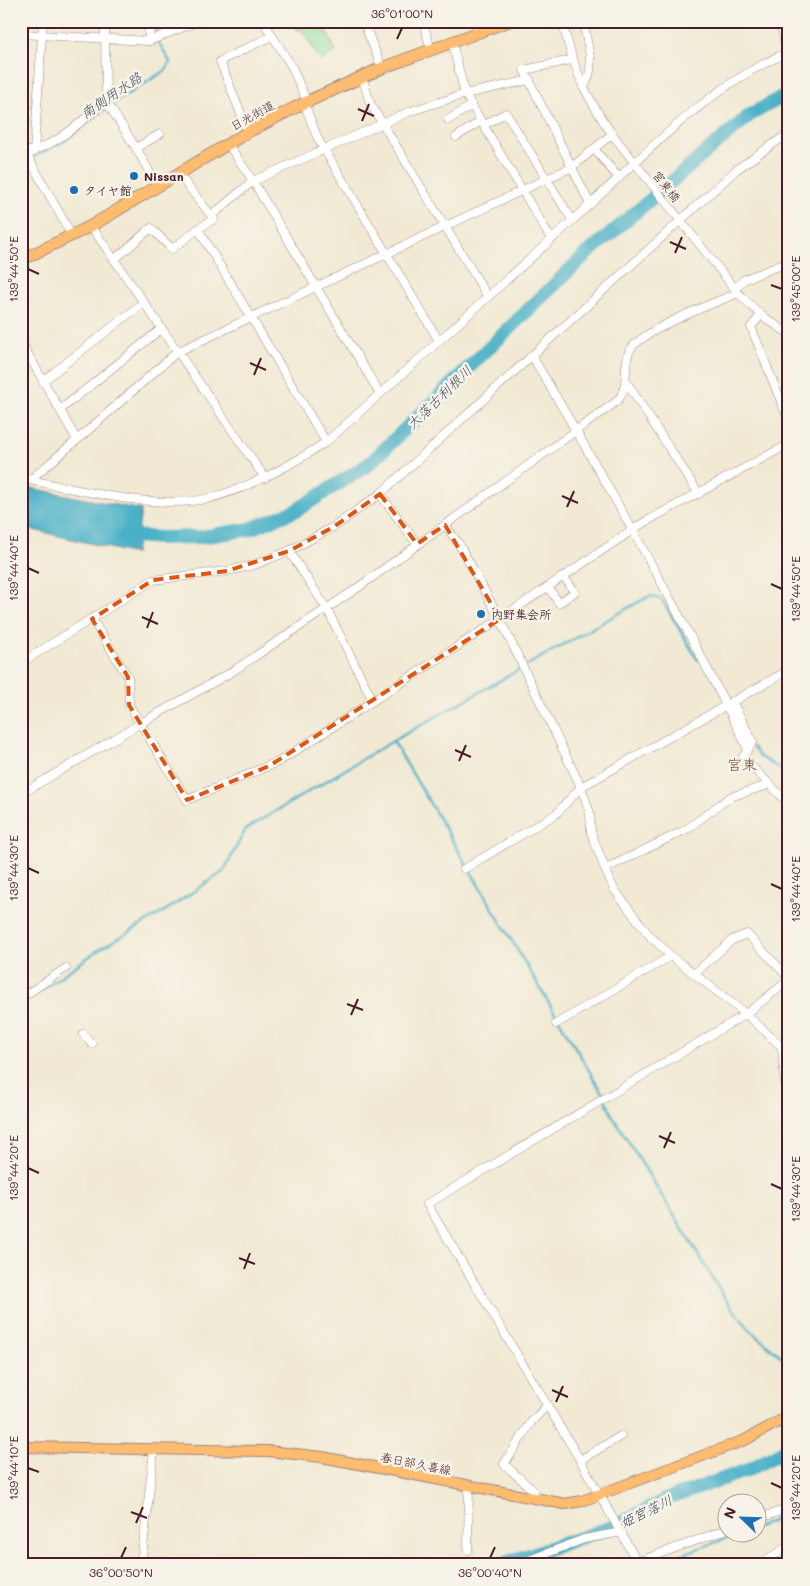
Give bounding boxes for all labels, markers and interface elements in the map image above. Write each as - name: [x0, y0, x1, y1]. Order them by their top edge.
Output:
- text: 36°01'00"N: [371, 5, 433, 21]
- water label: 南側用水路: [77, 67, 146, 122]
- street label: 日光街道: [227, 96, 277, 134]
- street label: 宮東橋: [650, 167, 684, 205]
- place label: Nissan: [144, 168, 184, 184]
- marker: Nissan: [128, 170, 140, 182]
- place label: タイヤ館: [84, 182, 132, 198]
- marker: タイヤ館: [68, 184, 80, 196]
- text: 139°44'50"E: [5, 236, 21, 302]
- text: 139°45'00"E: [787, 256, 803, 322]
- water label: 大落古利根川: [402, 361, 476, 433]
- text: 139°44'40"E: [5, 535, 21, 601]
- text: 139°44'50"E: [787, 556, 803, 622]
- place label: 内野集会所: [491, 606, 552, 622]
- marker: 内野集会所: [475, 608, 487, 620]
- district label: 宮東: [727, 754, 757, 774]
- text: 139°44'30"E: [5, 835, 21, 901]
- text: 139°44'40"E: [787, 856, 803, 922]
- text: 139°44'20"E: [5, 1135, 21, 1201]
- text: 139°44'30"E: [787, 1156, 803, 1222]
- text: 139°44'10"E: [5, 1436, 21, 1500]
- street label: 春日部久喜線: [379, 1448, 453, 1478]
- text: 139°44'20"E: [787, 1455, 803, 1521]
- water label: 姫宮落川: [617, 1490, 675, 1532]
- north arrow: [718, 1494, 768, 1544]
- text: N: [719, 1504, 740, 1521]
- text: 36°00'50"N: [89, 1564, 153, 1580]
- text: 36°00'40"N: [458, 1564, 522, 1580]

